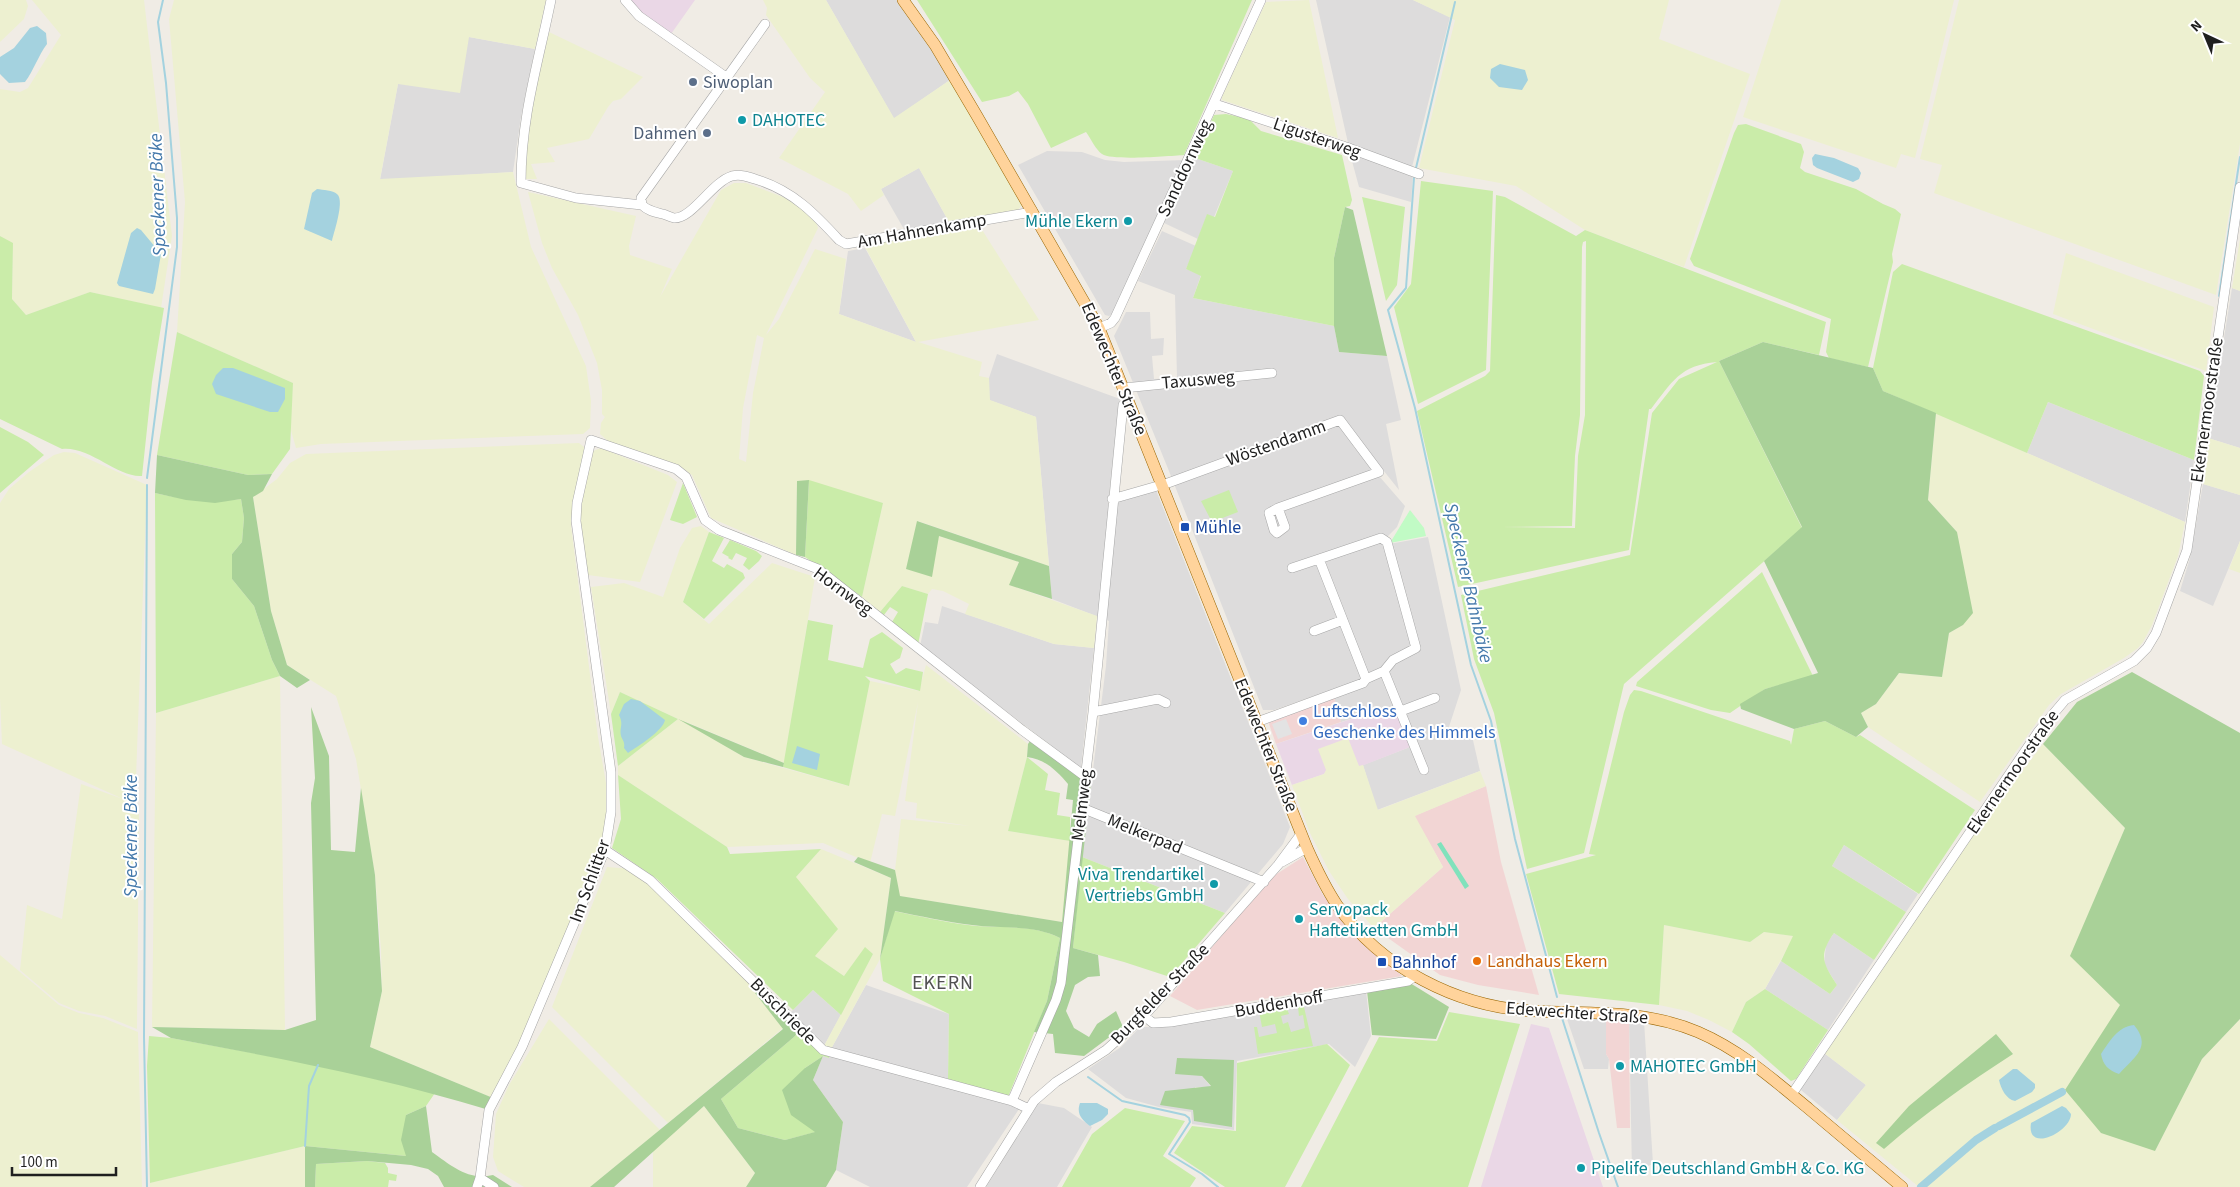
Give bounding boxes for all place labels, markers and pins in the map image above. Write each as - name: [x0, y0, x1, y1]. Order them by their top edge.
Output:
- place label: Siwoplan: [703, 70, 773, 95]
- marker: Siwoplan: [687, 76, 699, 88]
- place label: DAHOTEC: [752, 108, 825, 133]
- marker: DAHOTEC: [736, 114, 748, 126]
- place label: Dahmen: [633, 121, 697, 146]
- marker: Dahmen: [701, 127, 713, 139]
- place label: Mühle Ekern: [1025, 209, 1118, 234]
- marker: Mühle Ekern: [1122, 215, 1134, 227]
- place label: Mühle: [1195, 515, 1241, 540]
- marker: Mühle: [1179, 521, 1191, 533]
- place label: Luftschloss Geschenke des Himmels: [1313, 699, 1496, 745]
- marker: Luftschloss Geschenke des Himmels: [1297, 715, 1309, 727]
- place label: Viva Trendartikel Vertriebs GmbH: [1078, 862, 1204, 908]
- marker: Viva Trendartikel Vertriebs GmbH: [1208, 878, 1220, 890]
- place label: Servopack Haftetiketten GmbH: [1309, 897, 1459, 943]
- marker: Servopack Haftetiketten GmbH: [1293, 913, 1305, 925]
- place label: Landhaus Ekern: [1487, 949, 1608, 974]
- place label: Bahnhof: [1392, 950, 1457, 975]
- marker: Landhaus Ekern: [1471, 955, 1483, 967]
- marker: Bahnhof: [1376, 956, 1388, 968]
- place label: MAHOTEC GmbH: [1630, 1054, 1757, 1079]
- marker: MAHOTEC GmbH: [1614, 1060, 1626, 1072]
- place label: Pipelife Deutschland GmbH & Co. KG: [1591, 1156, 1864, 1181]
- marker: Pipelife Deutschland GmbH & Co. KG: [1575, 1162, 1587, 1174]

